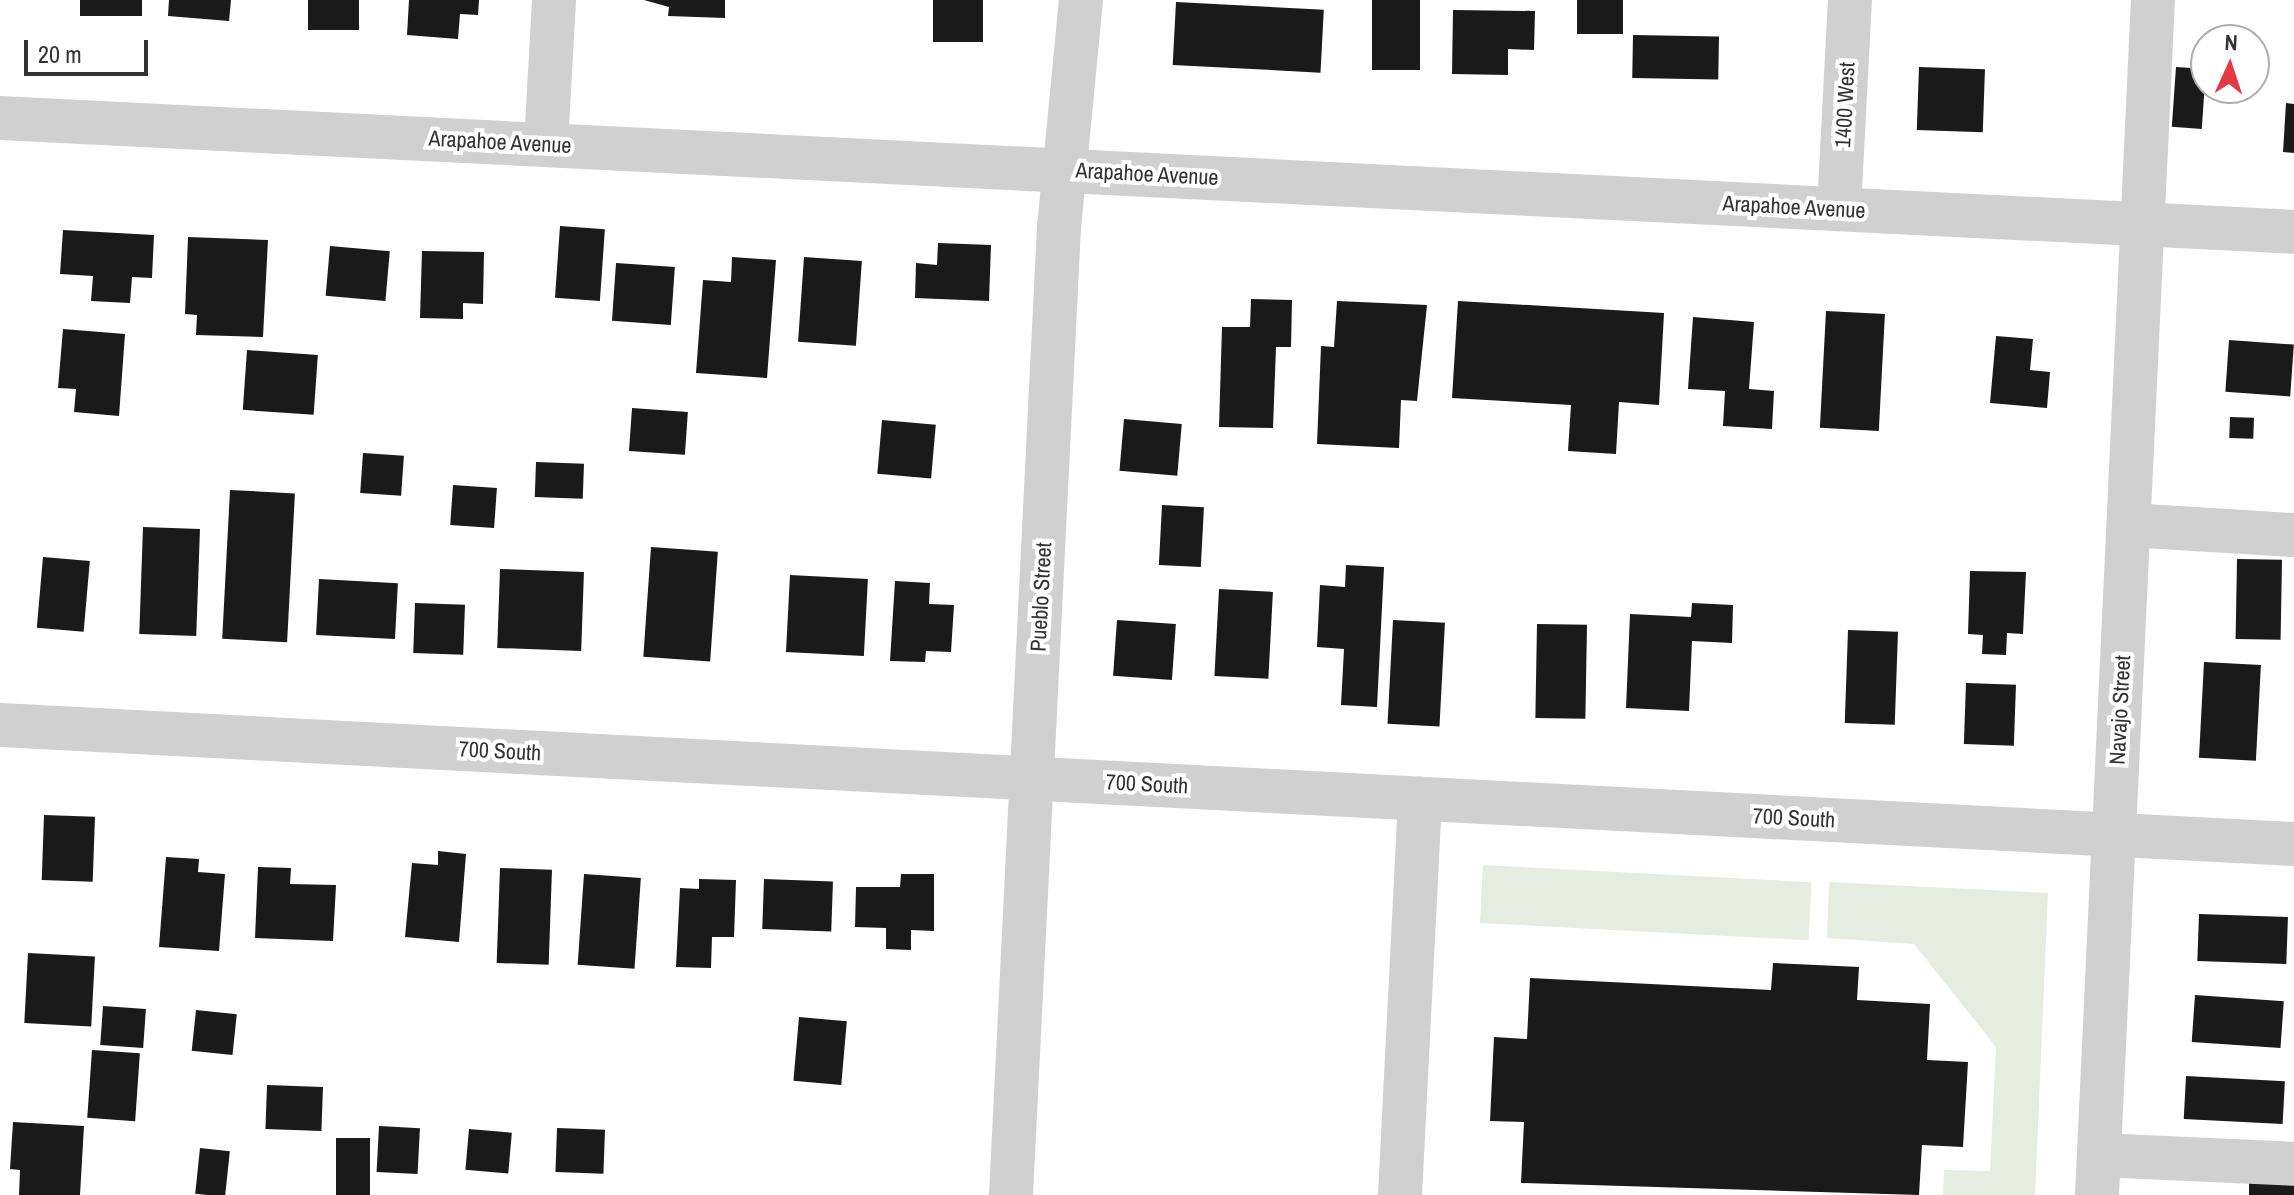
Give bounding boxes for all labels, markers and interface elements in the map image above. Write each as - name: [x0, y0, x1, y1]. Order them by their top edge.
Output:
- scale bar: [28, 24, 152, 74]
- north arrow: [2190, 24, 2270, 104]
- text: N: [2224, 27, 2238, 57]
- text: 20 m: [38, 38, 82, 70]
- street label: 1400 West: [1830, 61, 1860, 149]
- street label: Arapahoe Avenue: [427, 125, 573, 159]
- street label: Arapahoe Avenue: [1074, 157, 1220, 191]
- street label: Arapahoe Avenue: [1721, 190, 1867, 224]
- street label: Pueblo Street: [1025, 542, 1057, 652]
- street label: Navajo Street: [2104, 655, 2136, 765]
- street label: 700 South: [458, 736, 542, 766]
- street label: 700 South: [1105, 769, 1189, 799]
- street label: 700 South: [1752, 803, 1836, 833]

